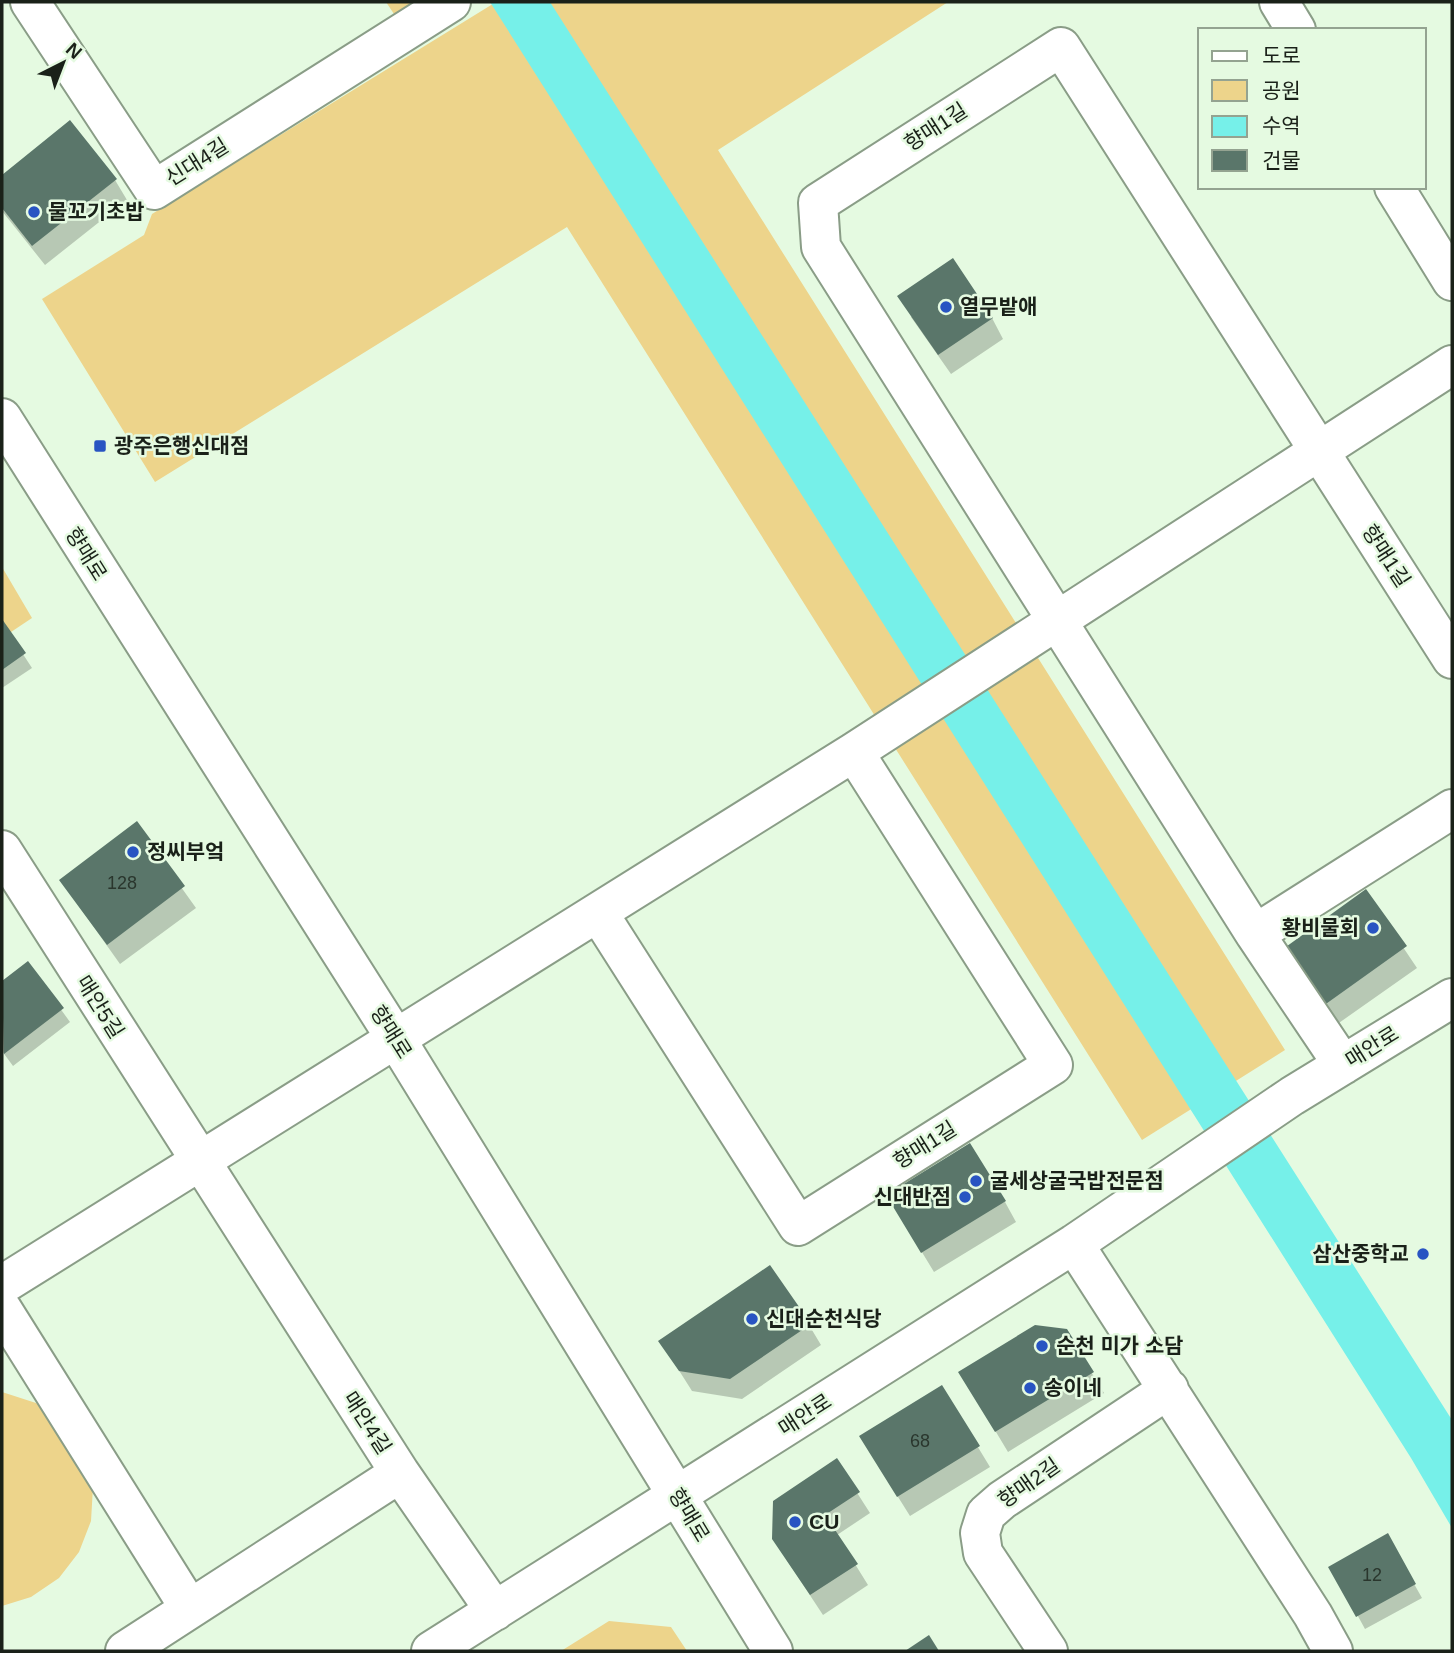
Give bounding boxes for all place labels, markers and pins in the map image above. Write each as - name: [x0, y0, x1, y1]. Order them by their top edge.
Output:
- place label: 물꼬기초밥: [48, 200, 145, 223]
- marker: 물꼬기초밥: [26, 204, 42, 220]
- place label: 열무밭애: [960, 295, 1037, 318]
- marker: 열무밭애: [938, 299, 954, 315]
- place label: 광주은행신대점: [114, 434, 249, 457]
- marker: 광주은행신대점: [92, 438, 108, 454]
- place label: 정씨부엌: [147, 840, 224, 863]
- marker: 정씨부엌: [125, 844, 141, 860]
- place label: 황비물회: [1282, 916, 1359, 939]
- marker: 황비물회: [1365, 920, 1381, 936]
- place label: 굴세상굴국밥전문점: [990, 1169, 1164, 1192]
- marker: 굴세상굴국밥전문점: [968, 1173, 984, 1189]
- place label: 신대반점: [874, 1185, 951, 1208]
- marker: 신대반점: [957, 1189, 973, 1205]
- place label: 삼산중학교: [1312, 1242, 1409, 1265]
- marker: 삼산중학교: [1415, 1246, 1431, 1262]
- place label: 신대순천식당: [766, 1307, 882, 1330]
- marker: 신대순천식당: [744, 1311, 760, 1327]
- place label: 순천 미가 소담: [1056, 1334, 1184, 1357]
- marker: 순천 미가 소담: [1034, 1338, 1050, 1354]
- place label: 송이네: [1044, 1376, 1102, 1399]
- marker: 송이네: [1022, 1380, 1038, 1396]
- place label: CU: [809, 1510, 839, 1533]
- marker: CU: [787, 1514, 803, 1530]

